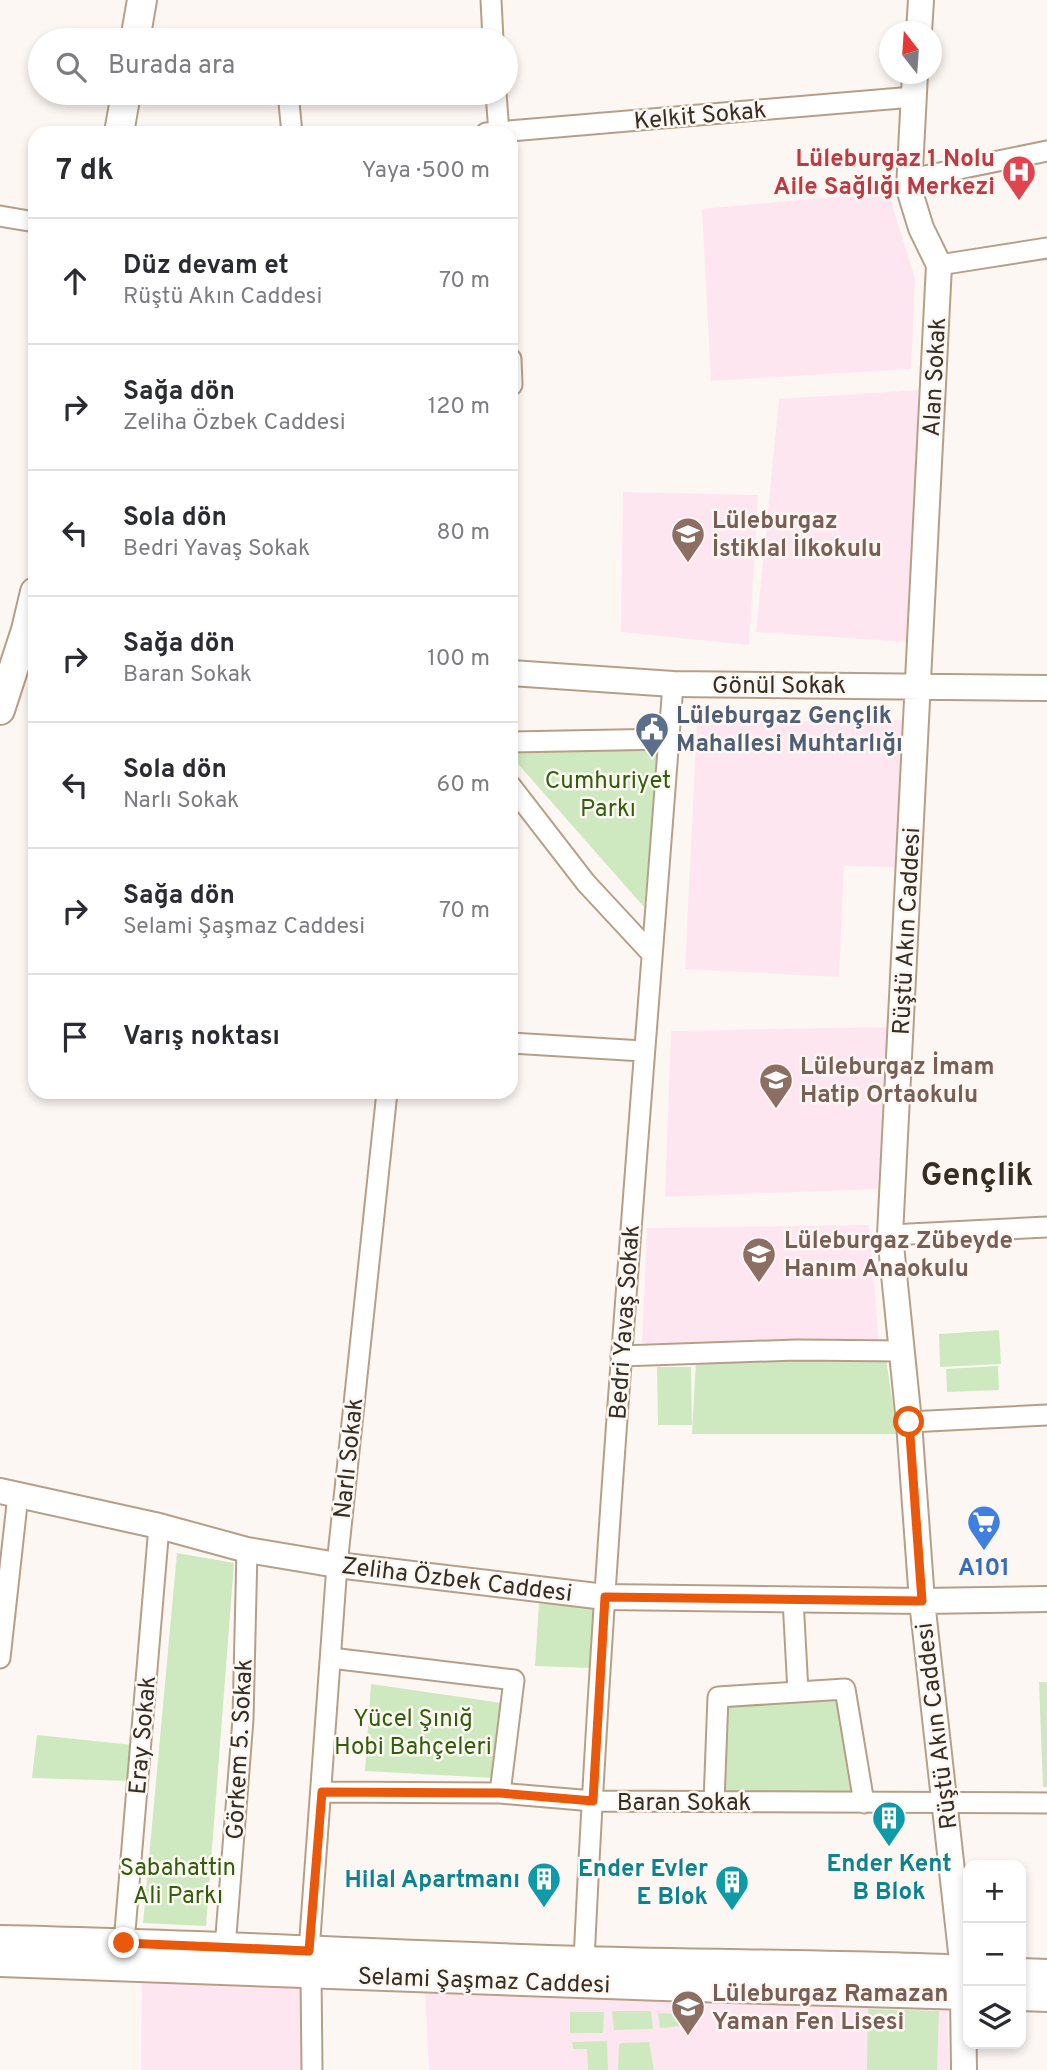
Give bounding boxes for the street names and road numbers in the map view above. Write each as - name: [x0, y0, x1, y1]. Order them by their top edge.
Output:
- street label: Kelkit Sokak: [633, 96, 768, 138]
- street label: Alan Sokak: [918, 317, 954, 438]
- street label: Gönül Sokak: [712, 672, 846, 702]
- street label: Rüştü Akın Caddesi: [888, 827, 928, 1036]
- street label: Bedri Yavaş Sokak: [604, 1224, 648, 1421]
- street label: Narlı Sokak: [329, 1396, 371, 1520]
- street label: Zeliha Özbek Caddesi: [340, 1550, 574, 1610]
- street label: Rüştü Akın Caddesi: [910, 1621, 966, 1831]
- street label: Görkem 5. Sokak: [221, 1658, 261, 1840]
- street label: Eray Sokak: [124, 1675, 164, 1796]
- street label: Baran Sokak: [617, 1789, 751, 1819]
- street label: Selami Şaşmaz Caddesi: [357, 1963, 611, 2001]

